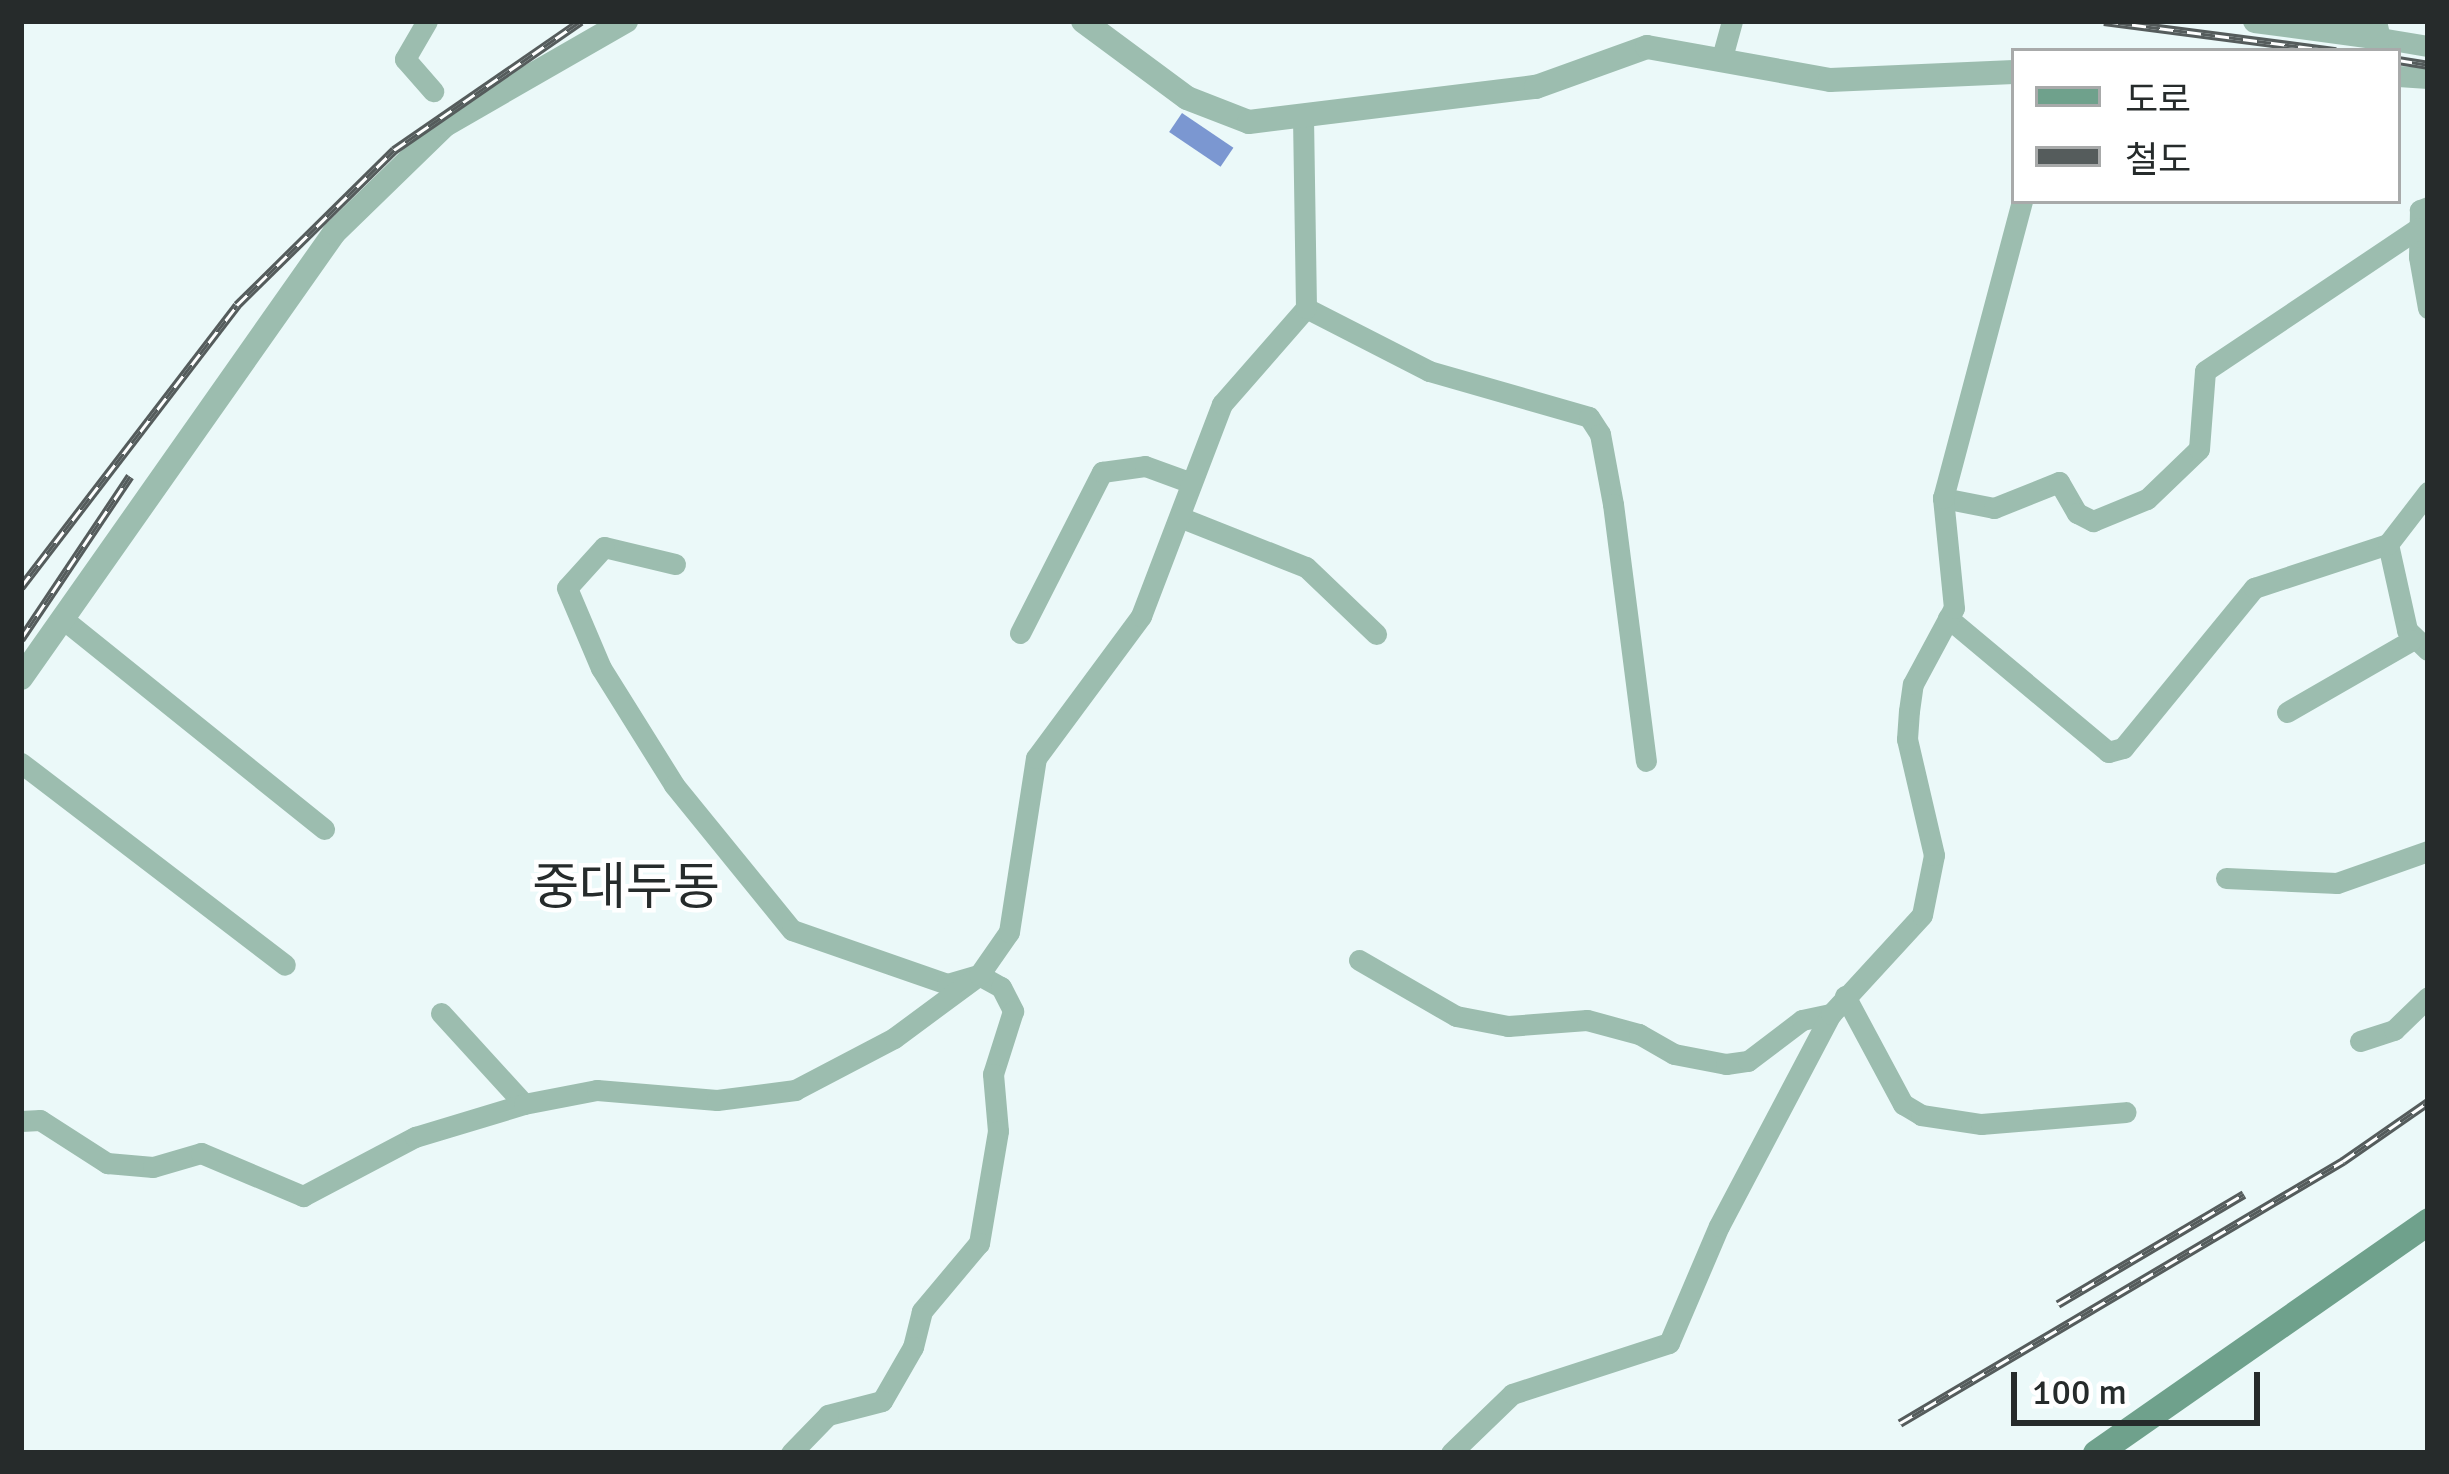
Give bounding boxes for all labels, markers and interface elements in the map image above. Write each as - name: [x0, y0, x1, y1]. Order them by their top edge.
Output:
- legend: [2011, 48, 2401, 204]
- text: 도로: [2125, 78, 2191, 123]
- text: 철도: [2125, 138, 2191, 183]
- district label: 중대두동: [532, 857, 720, 919]
- scale bar: [2017, 1348, 2266, 1422]
- text: 100 m: [2032, 1370, 2127, 1415]

